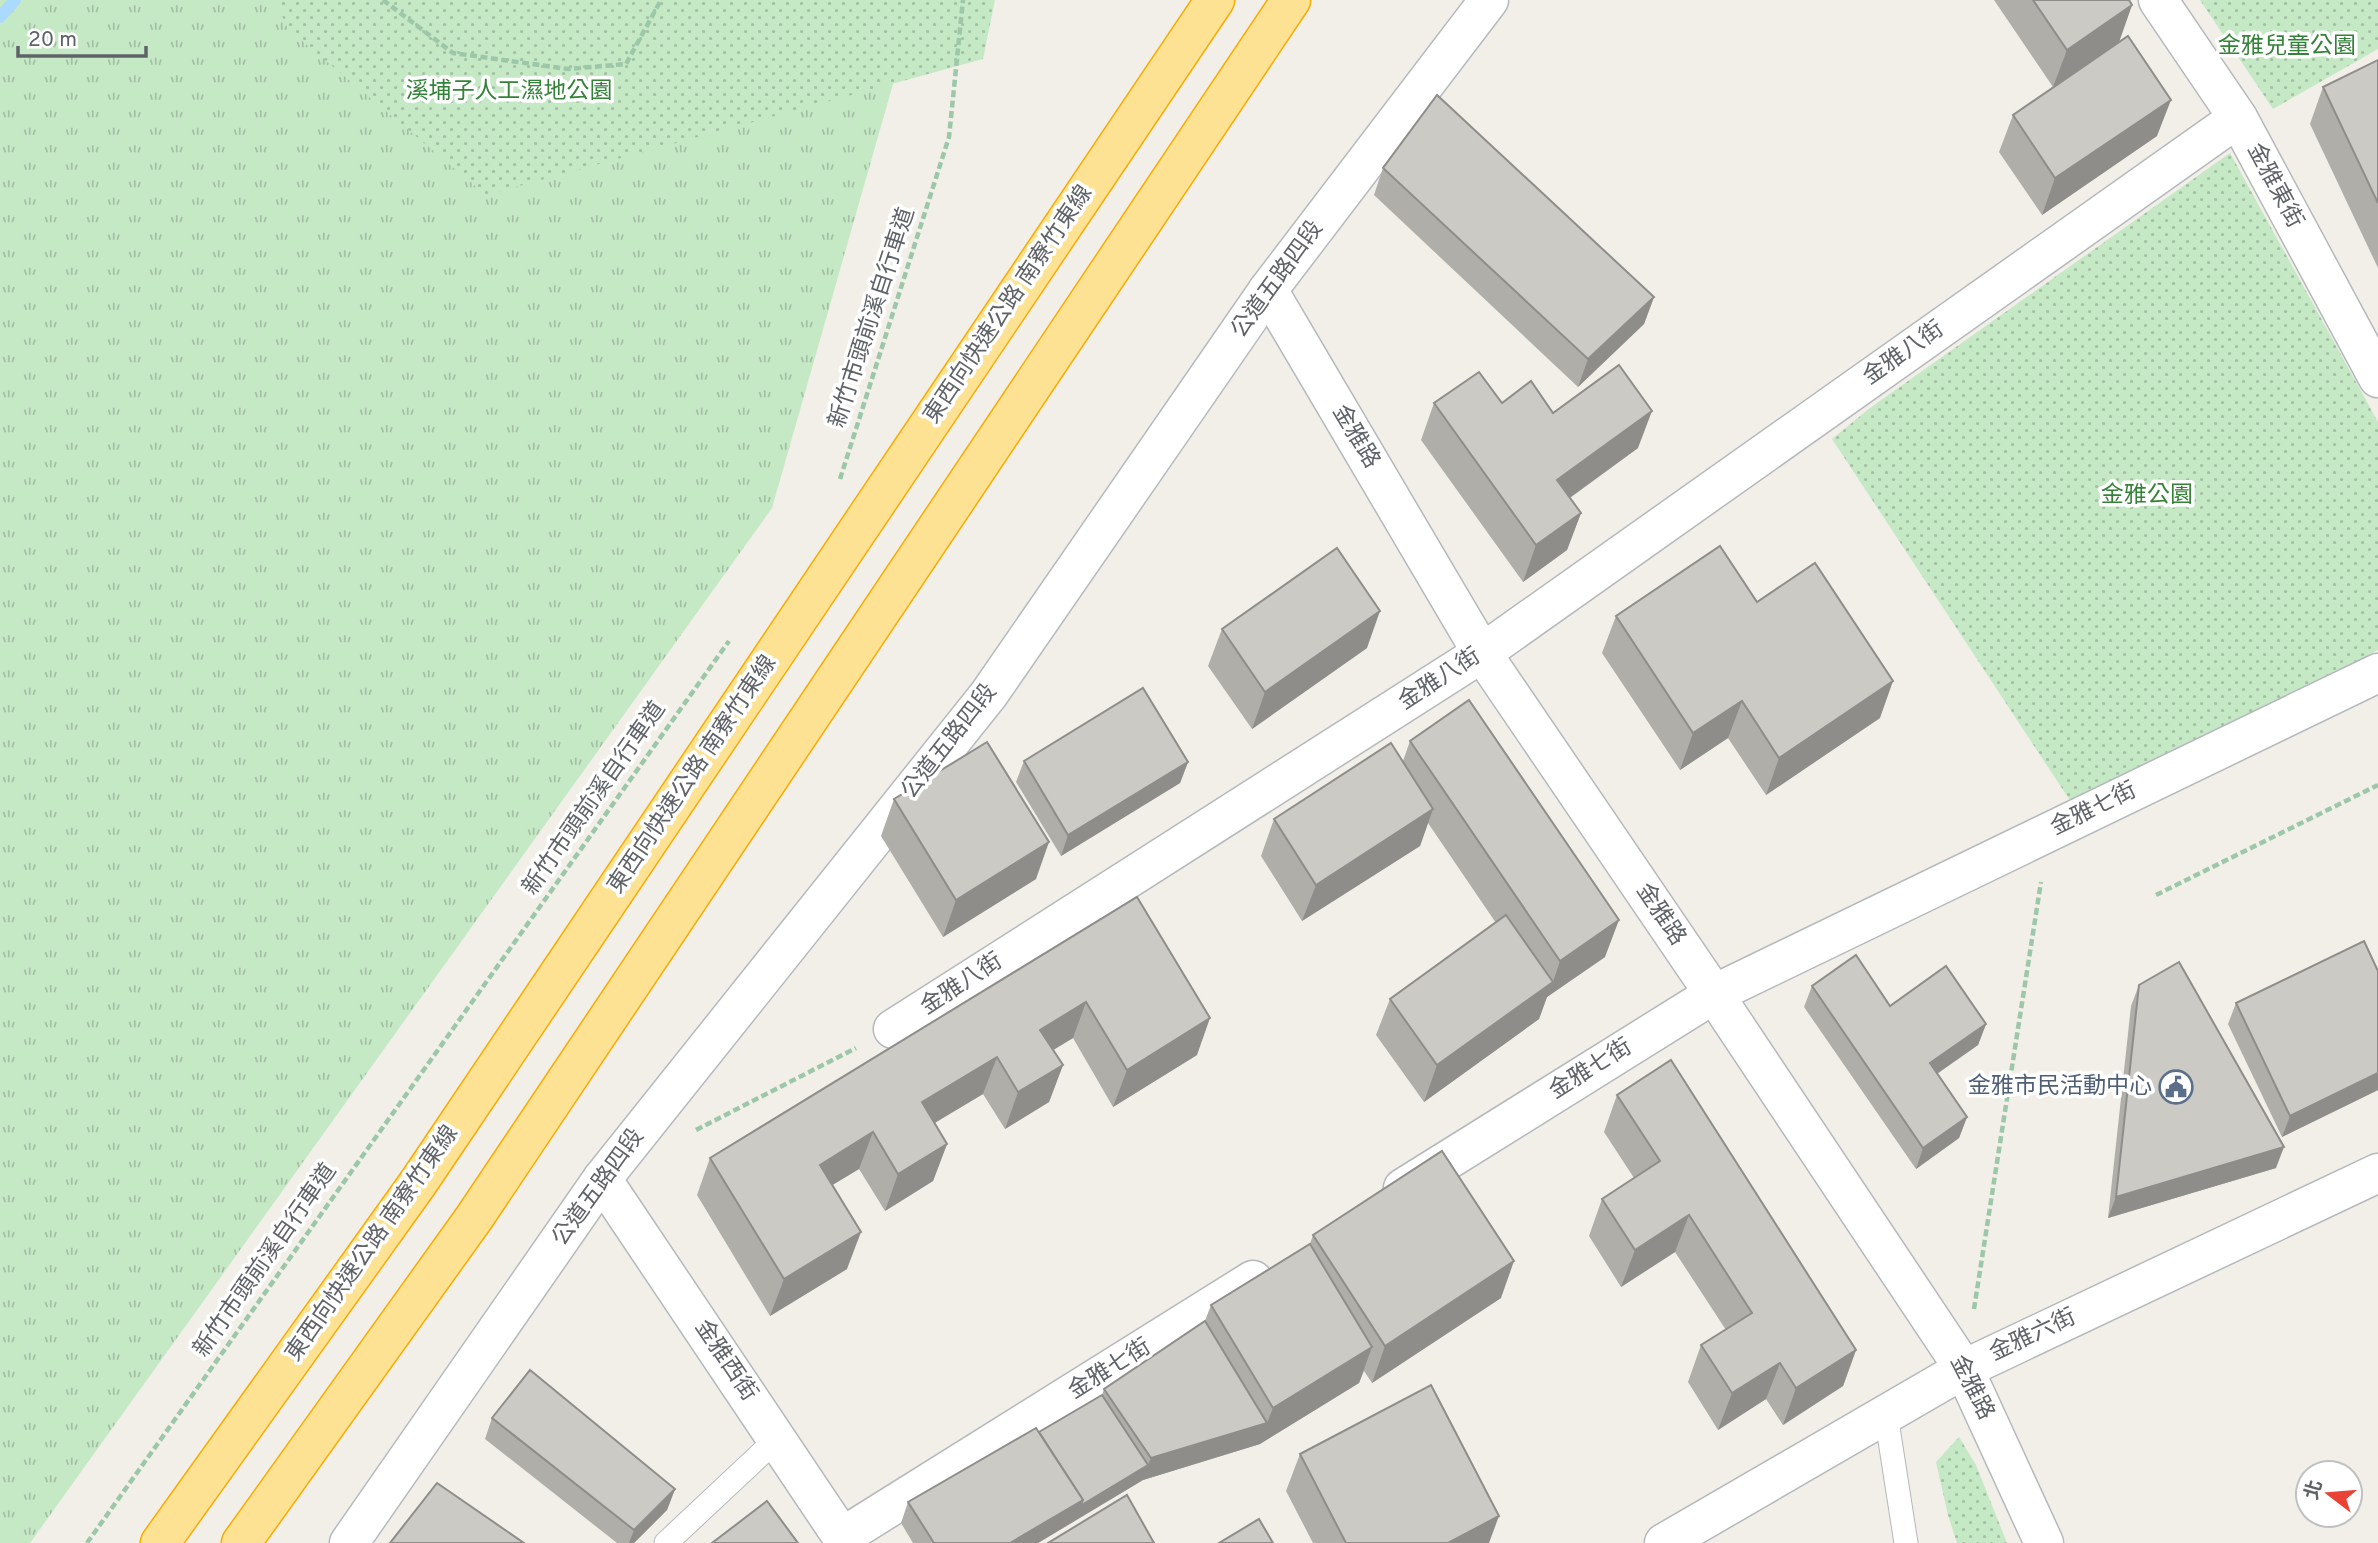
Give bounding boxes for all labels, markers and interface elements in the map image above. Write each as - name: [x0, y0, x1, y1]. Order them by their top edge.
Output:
- scale bar: [18, 14, 145, 58]
- text: 20 m: [28, 27, 77, 54]
- park label: 金雅兒童公園: [2218, 33, 2356, 62]
- park label: 溪埔子人工濕地公園: [406, 78, 613, 107]
- street label: 金雅東街: [2240, 139, 2308, 233]
- street label: 東西向快速公路 南寮竹東線: [918, 180, 1100, 430]
- street label: 新竹市頭前溪自行車道: [824, 204, 922, 432]
- street label: 公道五路四段: [1226, 216, 1330, 344]
- street label: 金雅八街: [1858, 316, 1950, 392]
- street label: 金雅路: [1325, 400, 1385, 474]
- park label: 金雅公園: [2101, 482, 2193, 511]
- street label: 金雅八街: [1394, 643, 1486, 717]
- street label: 東西向快速公路 南寮竹東線: [602, 650, 784, 900]
- street label: 公道五路四段: [896, 679, 1004, 805]
- street label: 新竹市頭前溪自行車道: [517, 696, 673, 902]
- street label: 金雅七街: [2046, 777, 2142, 843]
- street label: 金雅路: [1629, 878, 1691, 952]
- street label: 金雅八街: [916, 948, 1008, 1022]
- street label: 金雅七街: [1544, 1033, 1638, 1107]
- public building icon: 金雅市民活動中心: [2157, 1068, 2195, 1106]
- place label: 金雅市民活動中心: [1968, 1073, 2152, 1102]
- street label: 東西向快速公路 南寮竹東線: [280, 1120, 466, 1368]
- street label: 公道五路四段: [547, 1124, 651, 1252]
- street label: 新竹市頭前溪自行車道: [188, 1158, 344, 1364]
- street label: 金雅六街: [1985, 1303, 2081, 1369]
- street label: 金雅西街: [687, 1315, 763, 1407]
- street label: 金雅七街: [1063, 1333, 1157, 1407]
- street label: 金雅路: [1942, 1351, 2000, 1425]
- north arrow: [2294, 1459, 2364, 1529]
- text: 北: [2300, 1477, 2329, 1502]

